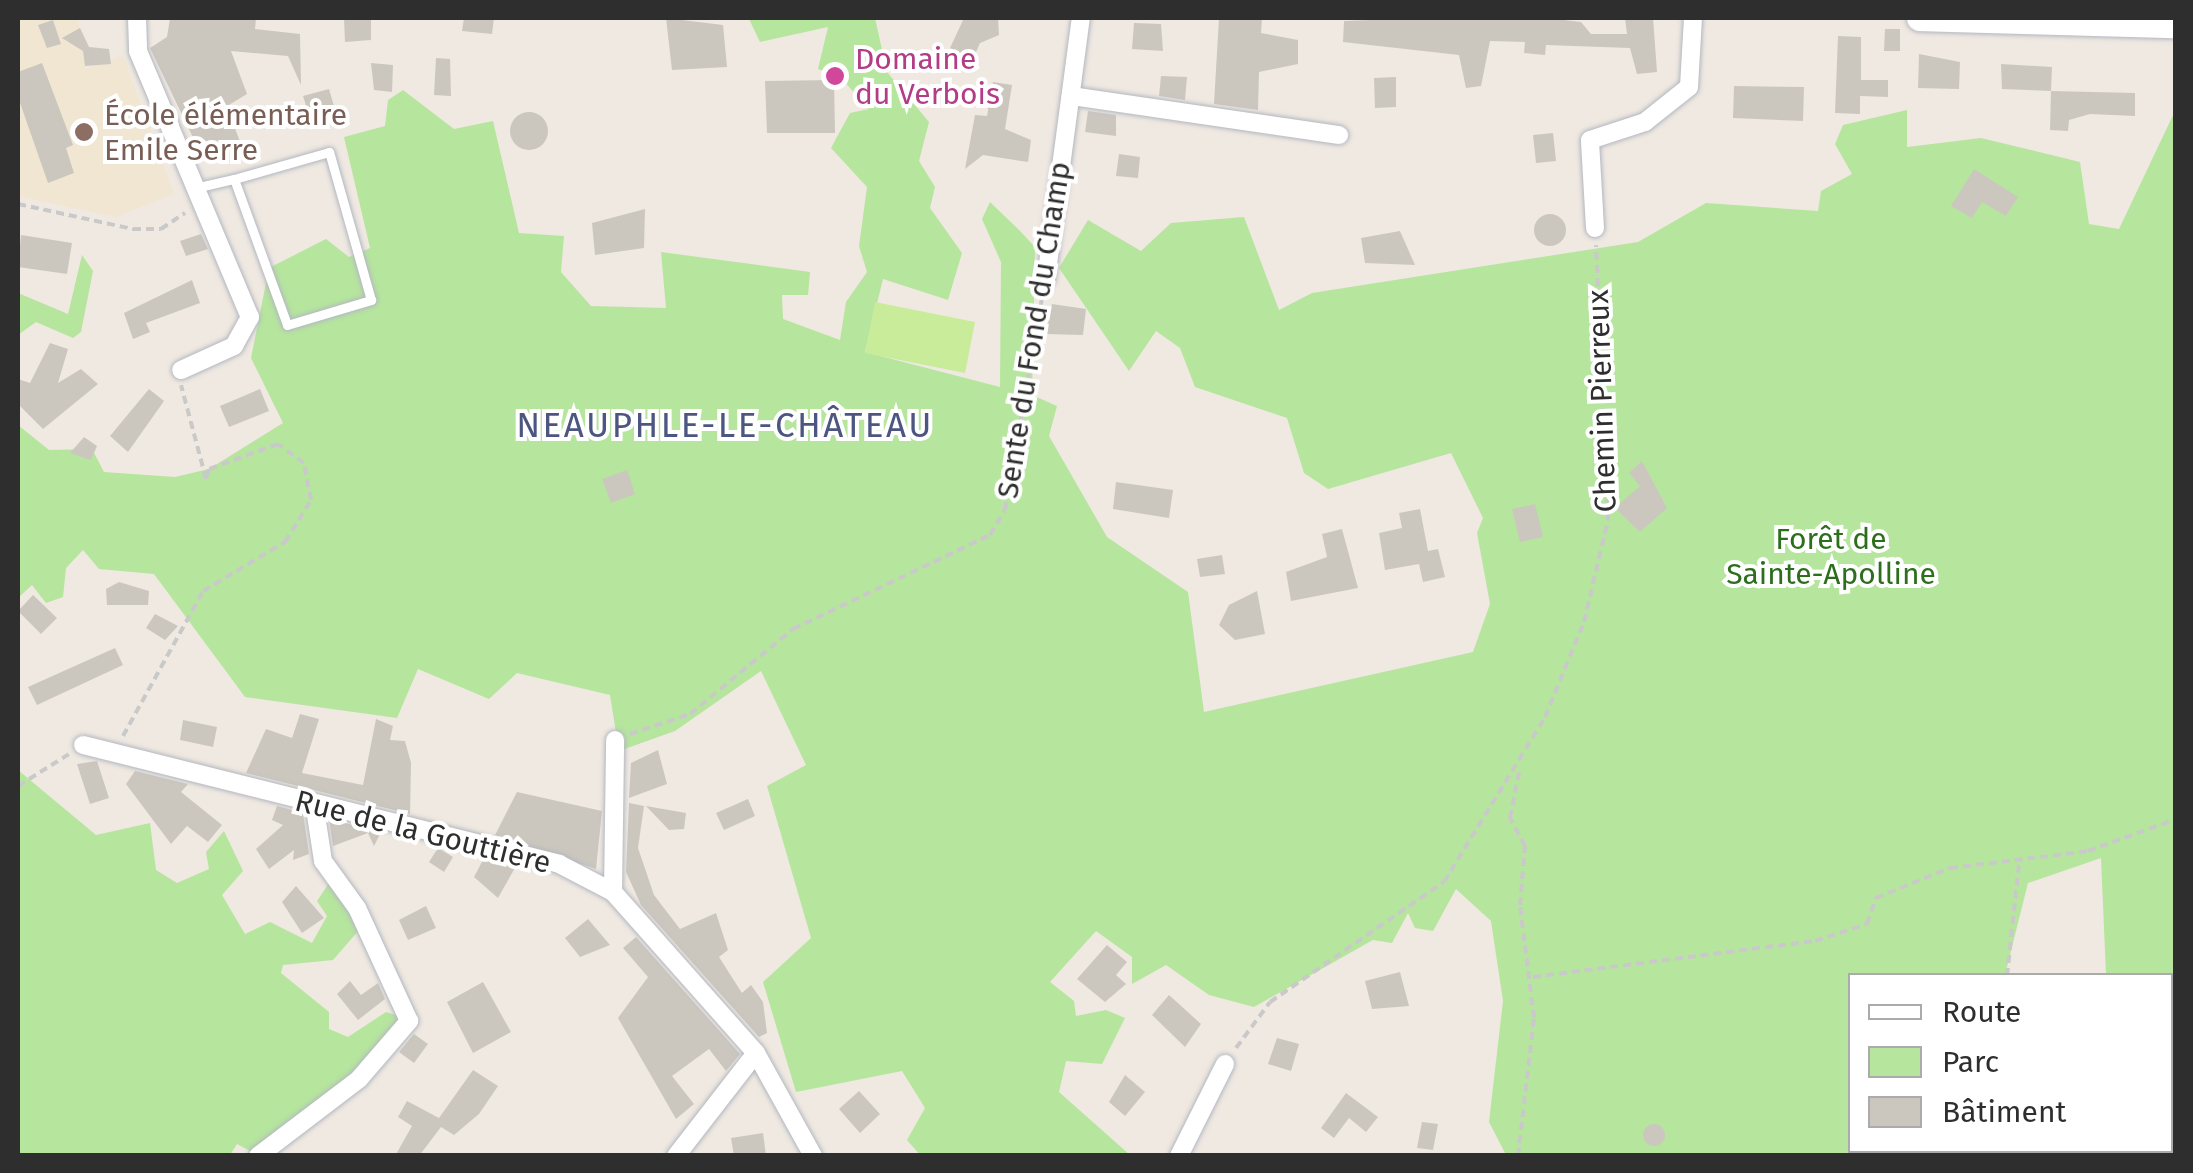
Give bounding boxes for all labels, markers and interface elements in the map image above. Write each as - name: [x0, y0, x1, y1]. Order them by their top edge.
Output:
- place label: Domaine du Verbois: [855, 41, 1000, 112]
- marker: Domaine du Verbois: [824, 65, 846, 87]
- place label: École élémentaire Emile Serre: [104, 97, 347, 168]
- marker: École élémentaire Emile Serre: [73, 121, 95, 143]
- street label: Sente du Fond du Champ: [990, 159, 1078, 501]
- street label: Chemin Pierreux: [1580, 289, 1624, 513]
- district label: NEAUPHLE-LE-CHÂTEAU: [516, 404, 934, 446]
- park label: Forêt de Sainte-Apolline: [1726, 521, 1936, 592]
- street label: Rue de la Gouttière: [291, 783, 555, 881]
- legend: [1848, 973, 2173, 1153]
- text: Route: [1942, 994, 2021, 1030]
- text: Parc: [1942, 1044, 1999, 1080]
- text: Bâtiment: [1942, 1094, 2066, 1130]

